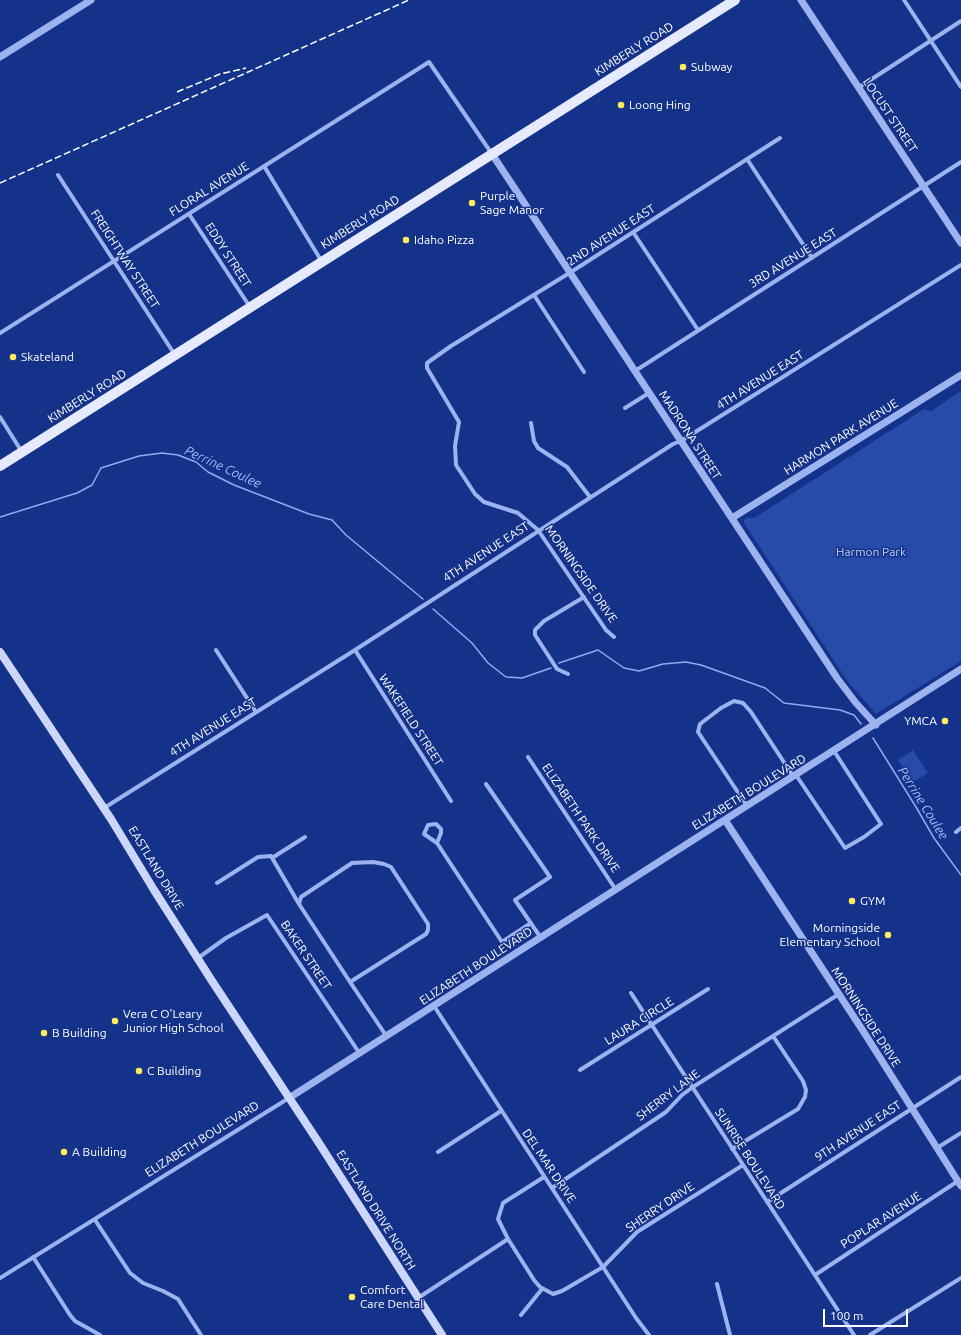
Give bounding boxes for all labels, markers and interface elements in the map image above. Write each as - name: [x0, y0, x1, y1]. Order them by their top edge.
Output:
- street label: KIMBERLY ROAD: [592, 19, 676, 79]
- place label: Subway: [691, 60, 732, 74]
- marker: Subway: [678, 62, 688, 72]
- street label: LOCUST STREET: [860, 75, 920, 155]
- place label: Loong Hing: [629, 98, 691, 112]
- marker: Loong Hing: [616, 100, 626, 110]
- street label: FLORAL AVENUE: [167, 159, 251, 219]
- place label: Purple Sage Manor: [480, 189, 544, 217]
- street label: KIMBERLY ROAD: [318, 192, 402, 252]
- marker: Purple Sage Manor: [467, 198, 477, 208]
- street label: 2ND AVENUE EAST: [564, 201, 658, 269]
- street label: FREIGHTWAY STREET: [88, 207, 162, 311]
- street label: EDDY STREET: [202, 220, 254, 290]
- street label: 3RD AVENUE EAST: [746, 225, 840, 291]
- place label: Idaho Pizza: [414, 233, 474, 247]
- marker: Idaho Pizza: [401, 235, 411, 245]
- street label: 4TH AVENUE EAST: [714, 347, 806, 413]
- place label: Skateland: [21, 350, 74, 364]
- marker: Skateland: [8, 352, 18, 362]
- street label: KIMBERLY ROAD: [45, 366, 129, 426]
- street label: MADRONA STREET: [656, 388, 724, 482]
- street label: HARMON PARK AVENUE: [781, 396, 901, 478]
- water label: Perrine Coulee: [182, 442, 264, 492]
- street label: 4TH AVENUE EAST: [440, 519, 532, 585]
- street label: MORNINGSIDE DRIVE: [542, 522, 620, 626]
- park label: Harmon Park: [836, 545, 906, 559]
- street label: WAKEFIELD STREET: [376, 671, 446, 769]
- street label: 4TH AVENUE EAST: [167, 694, 259, 760]
- place label: YMCA: [904, 714, 937, 728]
- marker: YMCA: [940, 716, 950, 726]
- street label: ELIZABETH BOULEVARD: [689, 751, 809, 833]
- street label: ELIZABETH PARK DRIVE: [539, 761, 623, 875]
- water label: Perrine Coulee: [894, 764, 952, 842]
- street label: EASTLAND DRIVE: [125, 823, 187, 913]
- place label: GYM: [860, 894, 885, 908]
- marker: GYM: [847, 896, 857, 906]
- street label: BAKER STREET: [278, 918, 334, 992]
- place label: Morningside Elementary School: [780, 921, 880, 949]
- street label: ELIZABETH BOULEVARD: [417, 924, 535, 1008]
- marker: Morningside Elementary School: [883, 930, 893, 940]
- street label: MORNINGSIDE DRIVE: [828, 964, 904, 1070]
- street label: LAURA CIRCLE: [602, 994, 676, 1048]
- place label: Vera C O'Leary Junior High School: [123, 1007, 224, 1035]
- marker: Vera C O'Leary Junior High School: [110, 1016, 120, 1026]
- place label: B Building: [52, 1026, 107, 1040]
- marker: B Building: [39, 1028, 49, 1038]
- place label: C Building: [147, 1064, 201, 1078]
- marker: C Building: [134, 1066, 144, 1076]
- street label: SHERRY LANE: [634, 1067, 702, 1123]
- street label: ELIZABETH BOULEVARD: [142, 1098, 262, 1180]
- street label: 9TH AVENUE EAST: [812, 1098, 904, 1164]
- street label: SUNRISE BOULEVARD: [712, 1106, 788, 1212]
- street label: DEL MAR DRIVE: [519, 1126, 579, 1206]
- place label: A Building: [72, 1145, 127, 1159]
- marker: A Building: [59, 1147, 69, 1157]
- street label: EASTLAND DRIVE NORTH: [333, 1148, 419, 1272]
- street label: SHERRY DRIVE: [623, 1179, 697, 1235]
- street label: POPLAR AVENUE: [838, 1189, 924, 1251]
- place label: Comfort Care Dental: [360, 1283, 423, 1311]
- marker: Comfort Care Dental: [347, 1292, 357, 1302]
- scale bar: [825, 1301, 910, 1327]
- text: 100 m: [830, 1309, 863, 1322]

